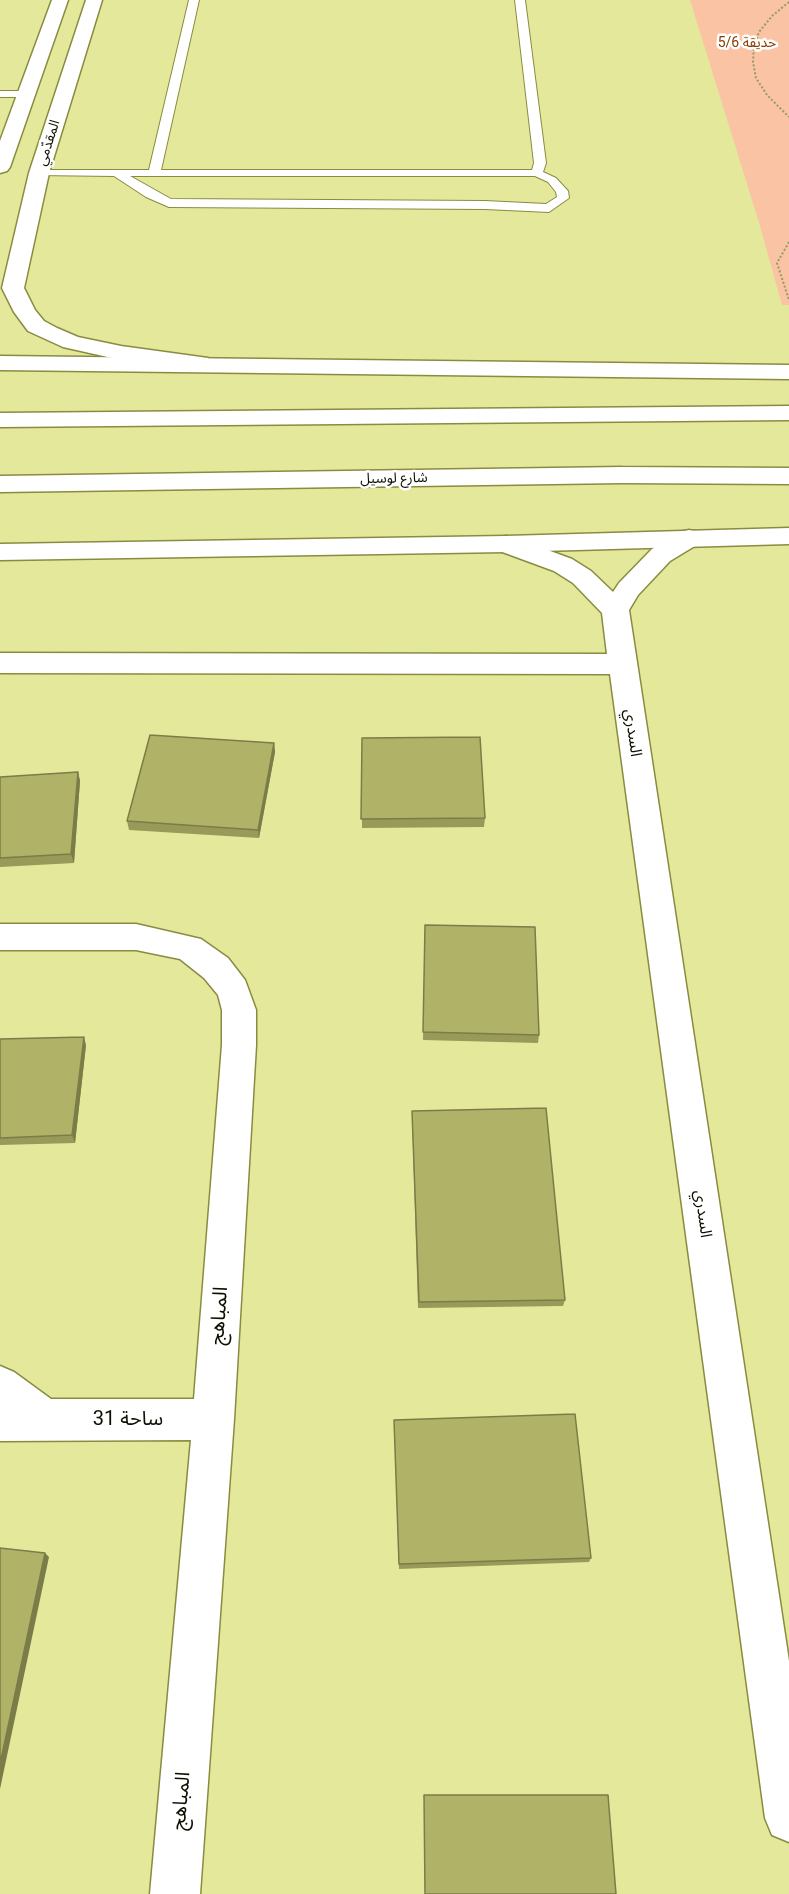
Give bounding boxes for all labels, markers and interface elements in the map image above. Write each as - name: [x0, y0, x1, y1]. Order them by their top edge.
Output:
- park label: حديقة 5/6: [718, 35, 776, 51]
- street label: المقدّمي: [34, 118, 64, 168]
- street label: شارع لوسيل: [360, 470, 428, 488]
- street label: السدري: [619, 708, 645, 758]
- street label: السدري: [689, 1189, 715, 1239]
- street label: المباهج: [206, 1286, 234, 1346]
- street label: ساحة 31: [93, 1408, 163, 1432]
- street label: المباهج: [167, 1771, 197, 1831]

